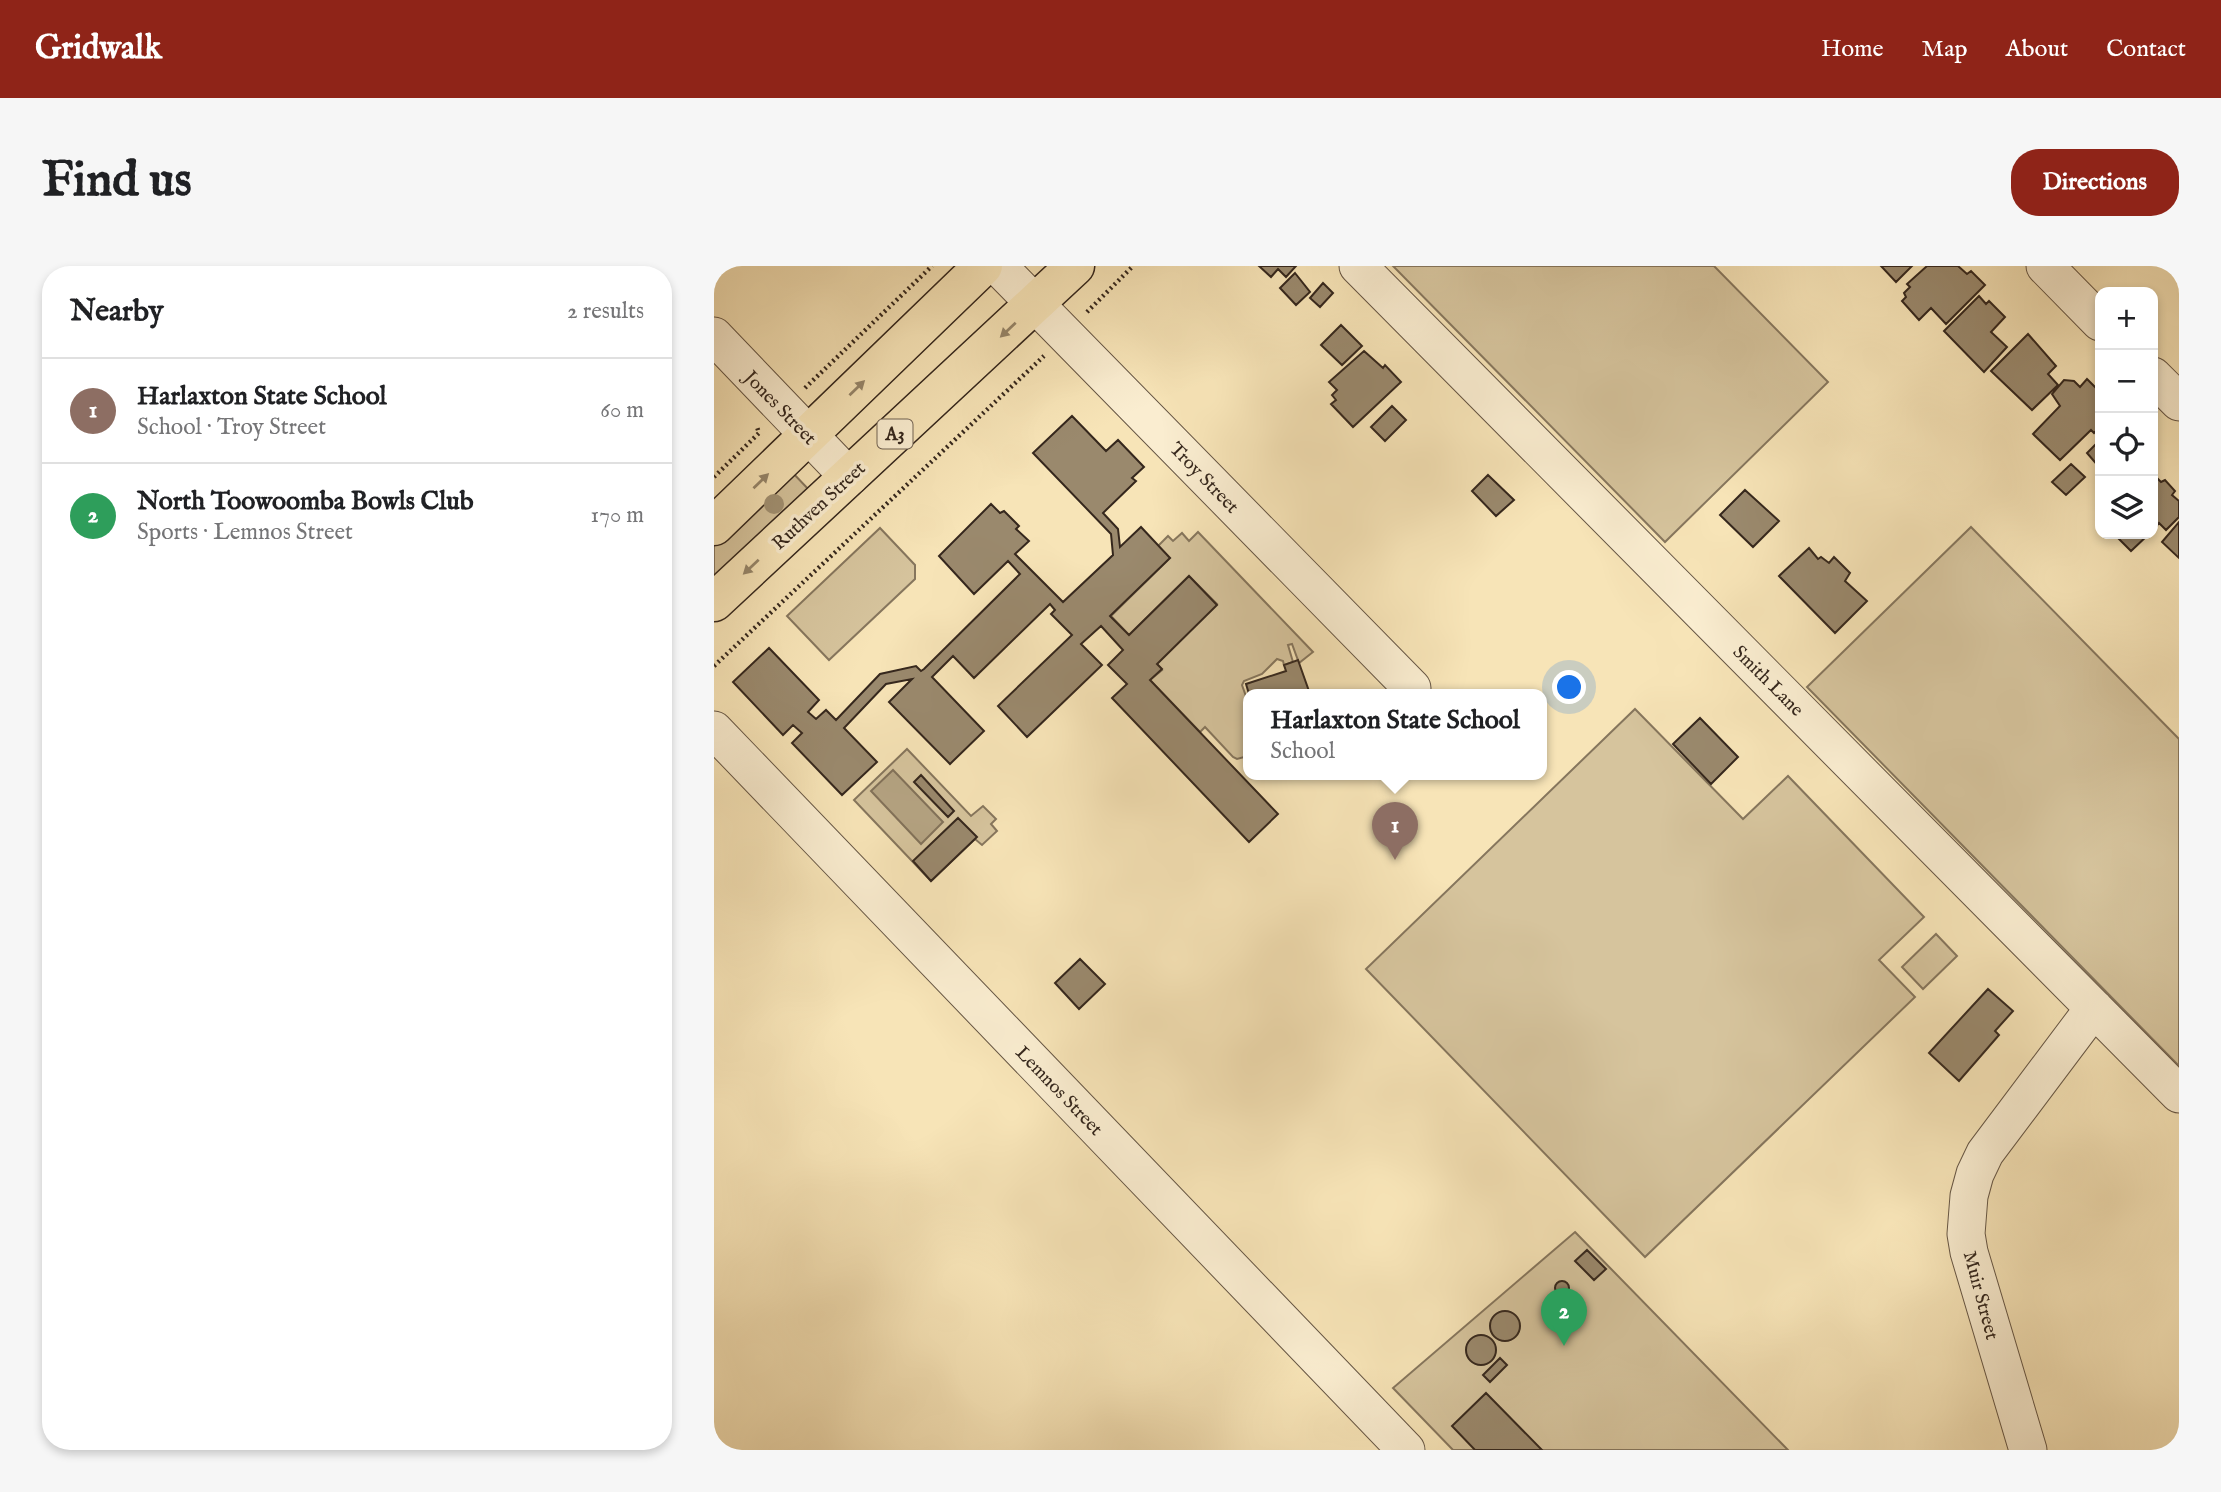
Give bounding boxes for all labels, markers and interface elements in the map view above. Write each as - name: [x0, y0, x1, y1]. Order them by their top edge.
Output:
- text: Gridwalk: [35, 28, 162, 70]
- text: Home: [1821, 34, 1884, 65]
- text: Map: [1922, 34, 1968, 65]
- text: About: [2006, 34, 2068, 65]
- text: Contact: [2106, 34, 2186, 65]
- button: Directions: [2011, 149, 2179, 216]
- text: Find us: [42, 151, 192, 213]
- map controls: [2095, 287, 2158, 539]
- button: +: [2095, 287, 2158, 350]
- text: Nearby: [70, 293, 163, 331]
- text: 2 results: [567, 297, 644, 326]
- one-way arrow: [999, 322, 1017, 338]
- button: −: [2095, 350, 2158, 413]
- street label: Jones Street: [737, 365, 821, 451]
- text: Harlaxton State School: [137, 380, 387, 413]
- one-way arrow: [848, 380, 865, 396]
- text: 1: [89, 396, 97, 425]
- text: 60 m: [600, 396, 644, 425]
- text: School · Troy Street: [137, 413, 326, 442]
- button: locate: [2095, 413, 2158, 476]
- road number: A3: [878, 420, 912, 448]
- street label: Troy Street: [1164, 438, 1244, 519]
- street label: Ruthven Street: [768, 457, 871, 556]
- one-way arrow: [752, 473, 769, 489]
- button: layers: [2095, 476, 2158, 539]
- text: North Toowoomba Bowls Club: [137, 485, 474, 518]
- text: 2: [88, 501, 98, 530]
- text: 170 m: [591, 501, 644, 530]
- text: Sports · Lemnos Street: [137, 518, 353, 547]
- one-way arrow: [743, 559, 760, 575]
- street label: Smith Lane: [1727, 641, 1808, 722]
- your location: [1552, 670, 1586, 704]
- popup: [1243, 689, 1547, 780]
- text: Harlaxton State School: [1270, 704, 1520, 737]
- text: School: [1270, 737, 1335, 766]
- pin: 1: [1372, 802, 1418, 860]
- street label: Lemnos Street: [1010, 1042, 1108, 1142]
- street label: Muir Street: [1957, 1248, 2004, 1343]
- pin: 2: [1541, 1288, 1587, 1346]

